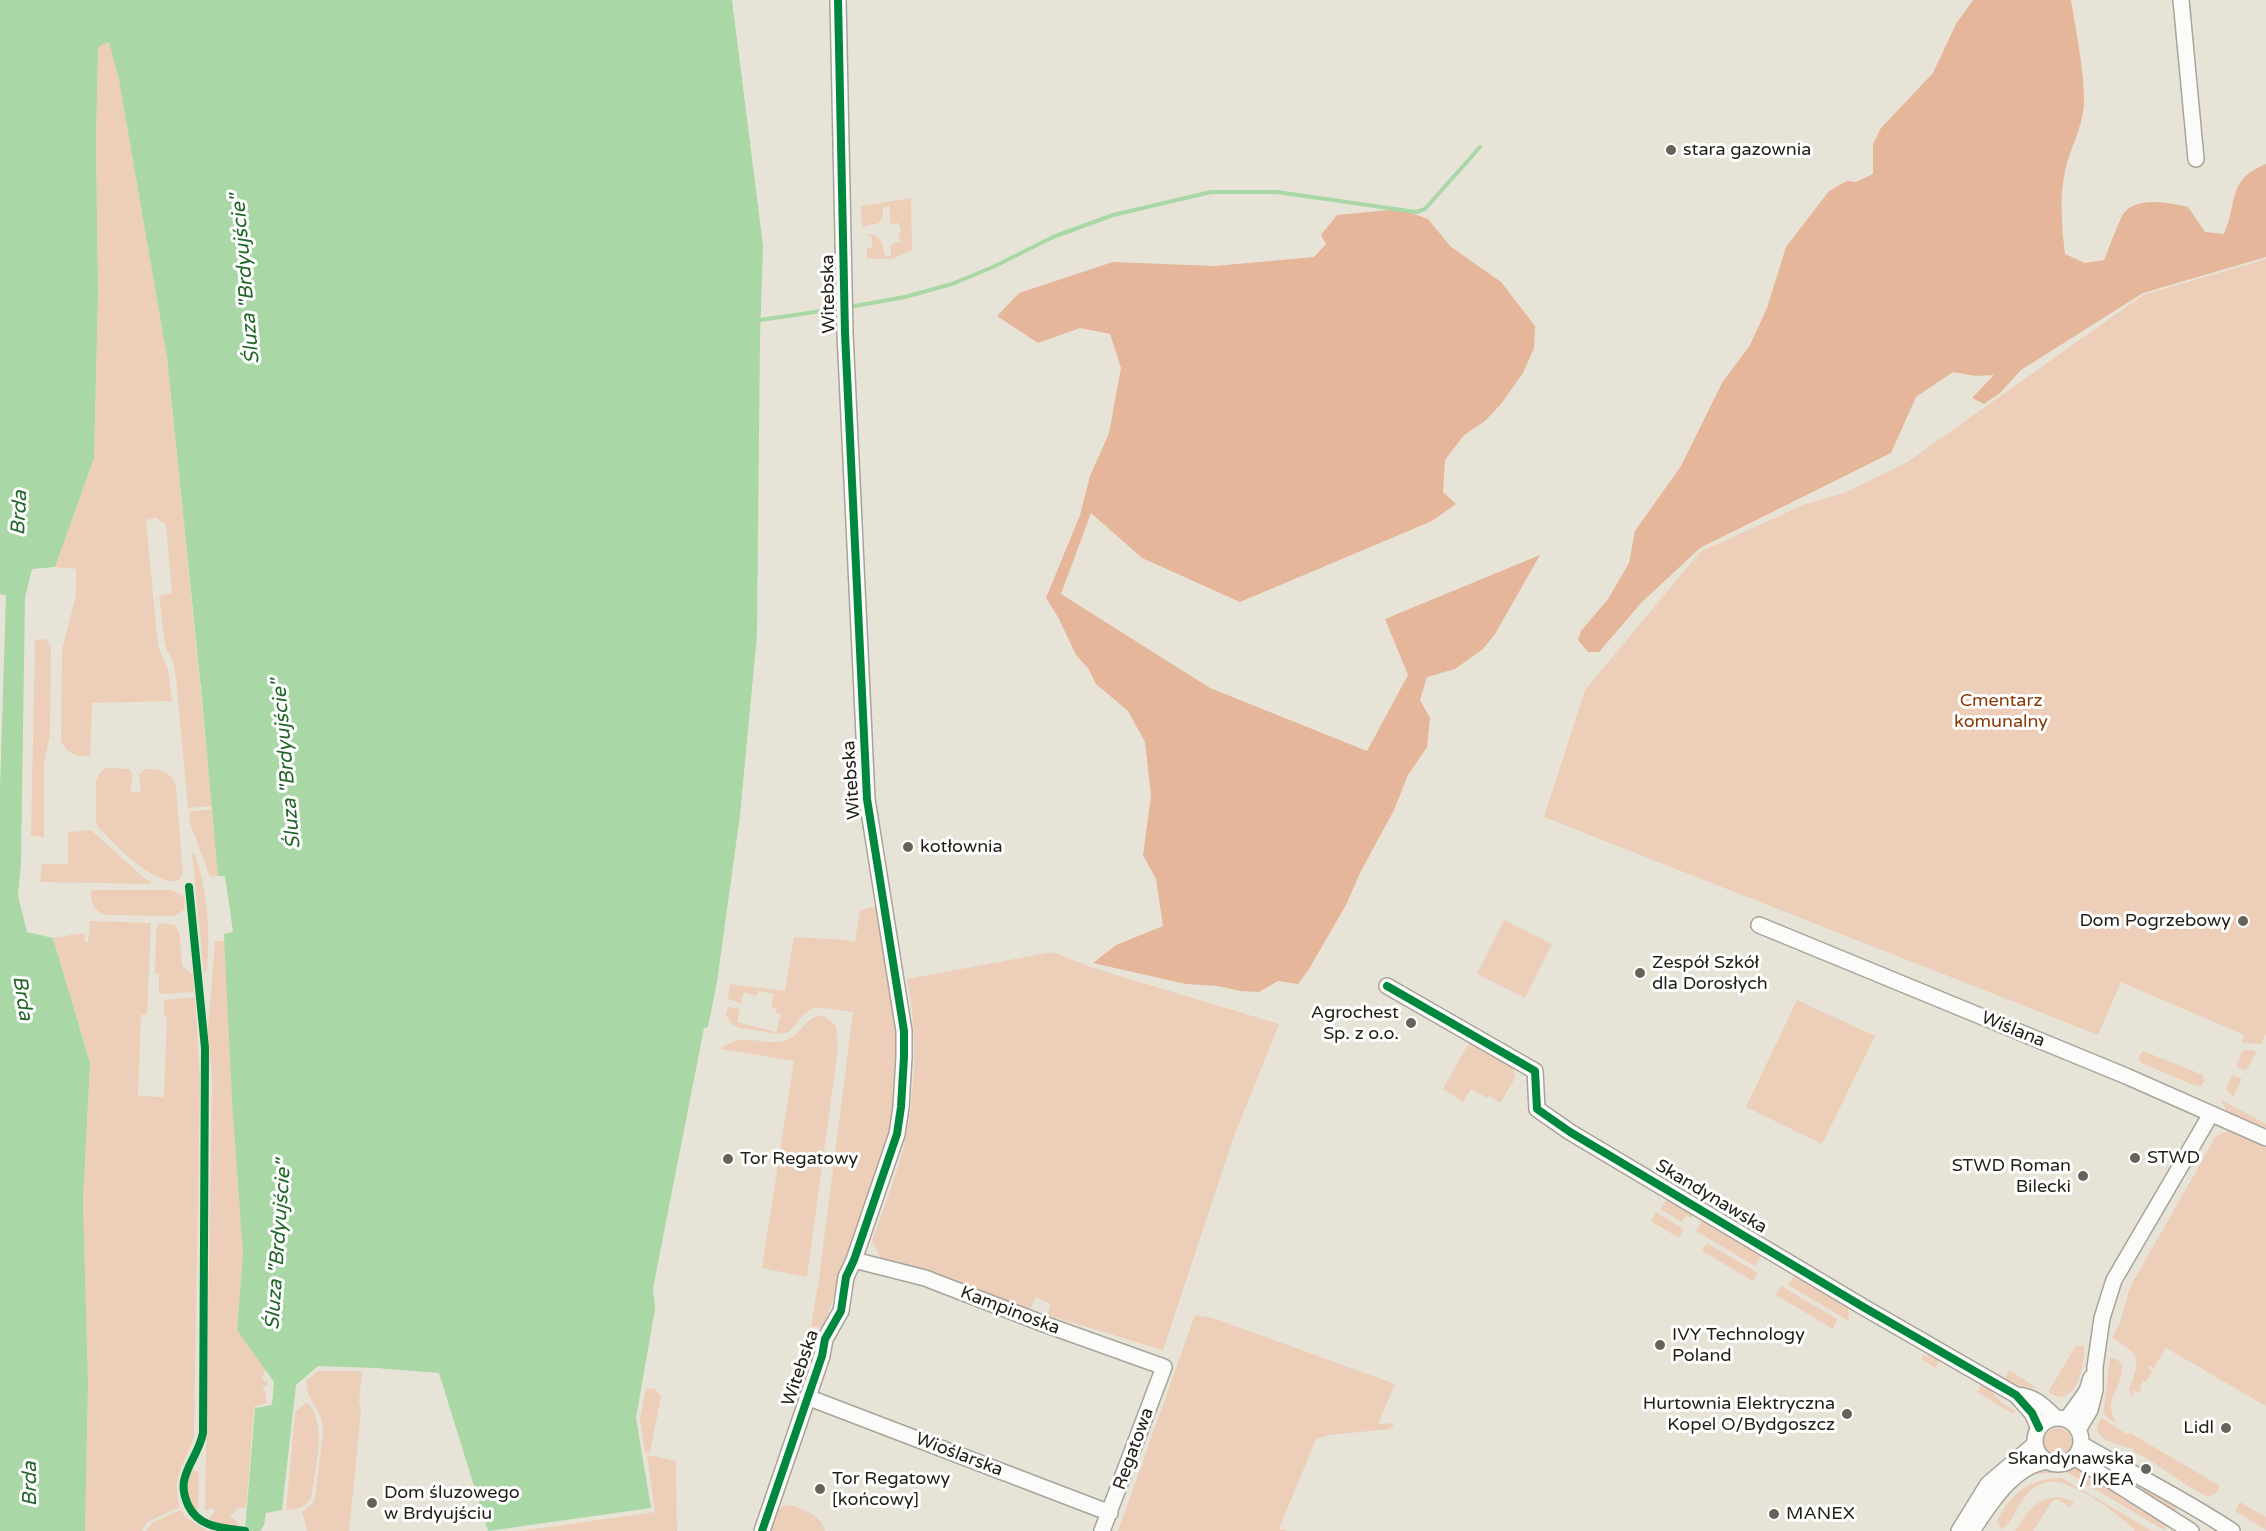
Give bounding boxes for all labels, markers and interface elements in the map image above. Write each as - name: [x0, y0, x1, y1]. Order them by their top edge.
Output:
- place label: stara gazownia: [1683, 139, 1811, 161]
- marker: stara gazownia: [1664, 143, 1678, 157]
- water label: Śluza "Brdyujście": [227, 193, 265, 365]
- street label: Witebska: [818, 254, 840, 334]
- water label: Brda: [7, 490, 33, 536]
- water label: Śluza "Brdyujście": [268, 678, 306, 850]
- park label: Cmentarz komunalny: [1954, 690, 2048, 732]
- street label: Witebska: [838, 740, 866, 820]
- place label: kotłownia: [920, 836, 1003, 858]
- marker: kotłownia: [901, 840, 915, 854]
- place label: Dom Pogrzebowy: [2079, 910, 2231, 932]
- marker: Dom Pogrzebowy: [2236, 914, 2250, 928]
- place label: Zespół Szkół dla Dorosłych: [1652, 952, 1768, 994]
- marker: Zespół Szkół dla Dorosłych: [1633, 966, 1647, 980]
- water label: Brda: [7, 974, 37, 1022]
- place label: Agrochest Sp. z o.o.: [1311, 1002, 1399, 1044]
- street label: Wiślana: [1978, 1007, 2048, 1053]
- marker: Agrochest Sp. z o.o.: [1404, 1016, 1418, 1030]
- place label: STWD: [2147, 1147, 2200, 1169]
- place label: Tor Regatowy: [740, 1148, 858, 1170]
- marker: STWD: [2128, 1151, 2142, 1165]
- marker: Tor Regatowy: [721, 1152, 735, 1166]
- street label: Skandynawska: [1651, 1155, 1771, 1239]
- place label: STWD Roman Bilecki: [1952, 1155, 2071, 1198]
- water label: Śluza "Brdyujście": [261, 1159, 297, 1331]
- marker: STWD Roman Bilecki: [2076, 1169, 2090, 1183]
- street label: Kampinoska: [957, 1282, 1063, 1340]
- place label: IVY Technology Poland: [1672, 1324, 1805, 1366]
- street label: Witebska: [778, 1327, 824, 1409]
- marker: IVY Technology Poland: [1653, 1338, 1667, 1352]
- place label: Hurtownia Elektryczna Kopel O/Bydgoszcz: [1643, 1393, 1835, 1436]
- street label: Regatowa: [1109, 1405, 1159, 1493]
- marker: Hurtownia Elektryczna Kopel O/Bydgoszcz: [1840, 1407, 1854, 1421]
- place label: Lidl: [2183, 1417, 2214, 1439]
- marker: Lidl: [2219, 1421, 2233, 1435]
- street label: Wioślarska: [912, 1428, 1006, 1482]
- place label: Skandynawska / IKEA: [2008, 1448, 2134, 1490]
- water label: Brda: [19, 1462, 43, 1506]
- marker: Skandynawska / IKEA: [2139, 1462, 2153, 1476]
- place label: Tor Regatowy [końcowy]: [832, 1468, 950, 1510]
- place label: Dom śluzowego w Brdyujściu: [384, 1482, 520, 1524]
- marker: Tor Regatowy [końcowy]: [813, 1482, 827, 1496]
- marker: Dom śluzowego w Brdyujściu: [365, 1496, 379, 1510]
- place label: MANEX: [1786, 1503, 1855, 1525]
- marker: MANEX: [1767, 1507, 1781, 1521]

